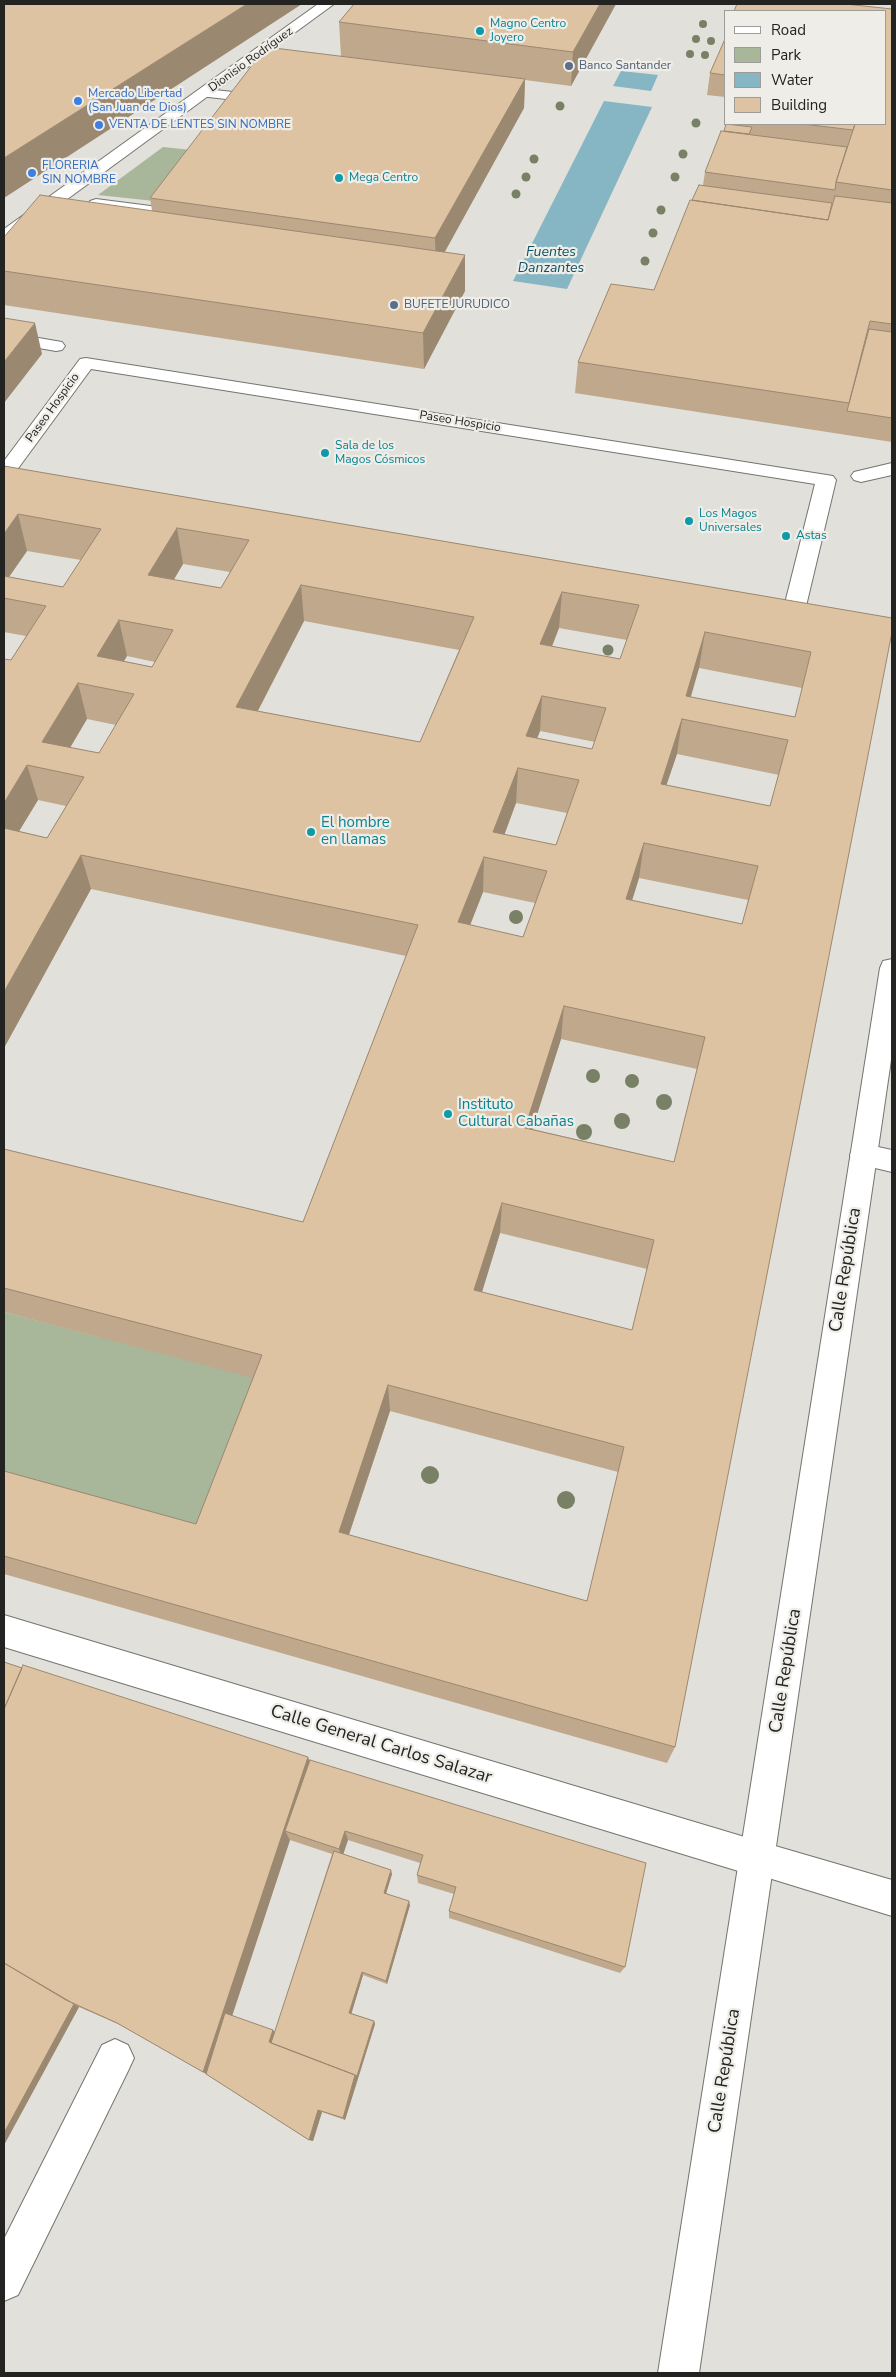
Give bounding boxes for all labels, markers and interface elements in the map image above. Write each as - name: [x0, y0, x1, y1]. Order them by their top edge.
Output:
- legend: [724, 10, 886, 125]
- place label: Magno Centro Joyero: [490, 17, 566, 45]
- text: Road: [771, 20, 806, 40]
- street label: Dionisio Rodríguez: [206, 25, 296, 95]
- marker: Magno Centro Joyero: [474, 25, 486, 37]
- text: Park: [771, 45, 801, 65]
- place label: Banco Santander: [579, 59, 671, 73]
- marker: Banco Santander: [563, 60, 575, 72]
- text: Water: [771, 70, 813, 90]
- place label: Mercado Libertad (San Juan de Dios): [88, 87, 187, 115]
- marker: Mercado Libertad (San Juan de Dios): [72, 95, 84, 107]
- text: Building: [771, 95, 827, 115]
- place label: VENTA DE LENTES SIN NOMBRE: [109, 118, 291, 132]
- marker: VENTA DE LENTES SIN NOMBRE: [93, 119, 105, 131]
- place label: FLORERIA SIN NOMBRE: [42, 159, 116, 187]
- marker: FLORERIA SIN NOMBRE: [26, 167, 38, 179]
- place label: Mega Centro: [349, 171, 418, 185]
- marker: Mega Centro: [333, 172, 345, 184]
- water label: Fuentes Danzantes: [518, 245, 584, 278]
- place label: BUFETE JURUDICO: [404, 298, 510, 312]
- marker: BUFETE JURUDICO: [388, 299, 400, 311]
- street label: Paseo Hospicio: [23, 371, 83, 445]
- street label: Paseo Hospicio: [418, 408, 502, 436]
- place label: Sala de los Magos Cósmicos: [335, 439, 425, 467]
- marker: Sala de los Magos Cósmicos: [319, 447, 331, 459]
- place label: Los Magos Universales: [699, 507, 762, 535]
- marker: Los Magos Universales: [683, 515, 695, 527]
- place label: Astas: [796, 529, 827, 543]
- marker: Astas: [780, 530, 792, 542]
- place label: El hombre en llamas: [321, 814, 390, 849]
- marker: El hombre en llamas: [305, 826, 317, 838]
- place label: Instituto Cultural Cabañas: [458, 1096, 574, 1131]
- marker: Instituto Cultural Cabañas: [442, 1108, 454, 1120]
- street label: Calle República: [825, 1206, 867, 1334]
- street label: Calle República: [765, 1607, 807, 1735]
- street label: Calle General Carlos Salazar: [268, 1701, 494, 1789]
- street label: Calle República: [704, 2007, 746, 2135]

